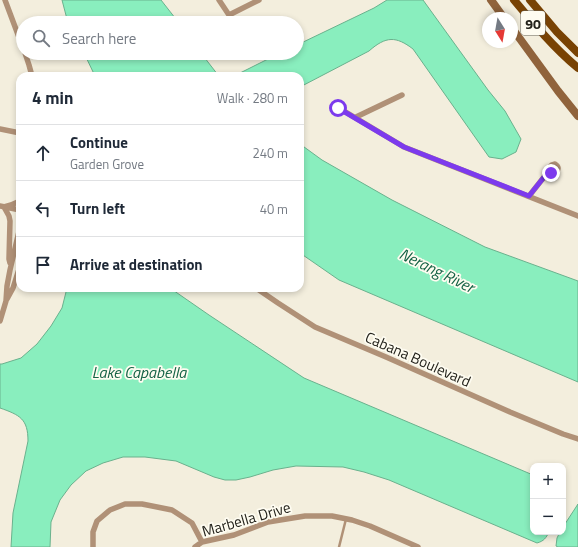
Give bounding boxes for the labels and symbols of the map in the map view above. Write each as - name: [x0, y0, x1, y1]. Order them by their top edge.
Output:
- road number: 90: [521, 11, 545, 35]
- north arrow: [482, 12, 518, 48]
- route start: [329, 99, 347, 117]
- route end: [542, 164, 560, 182]
- water label: Nerang River: [395, 241, 480, 299]
- street label: Cabana Boulevard: [361, 325, 475, 393]
- water label: Lake Capabella: [92, 360, 187, 384]
- street label: Marbella Drive: [199, 495, 293, 543]

